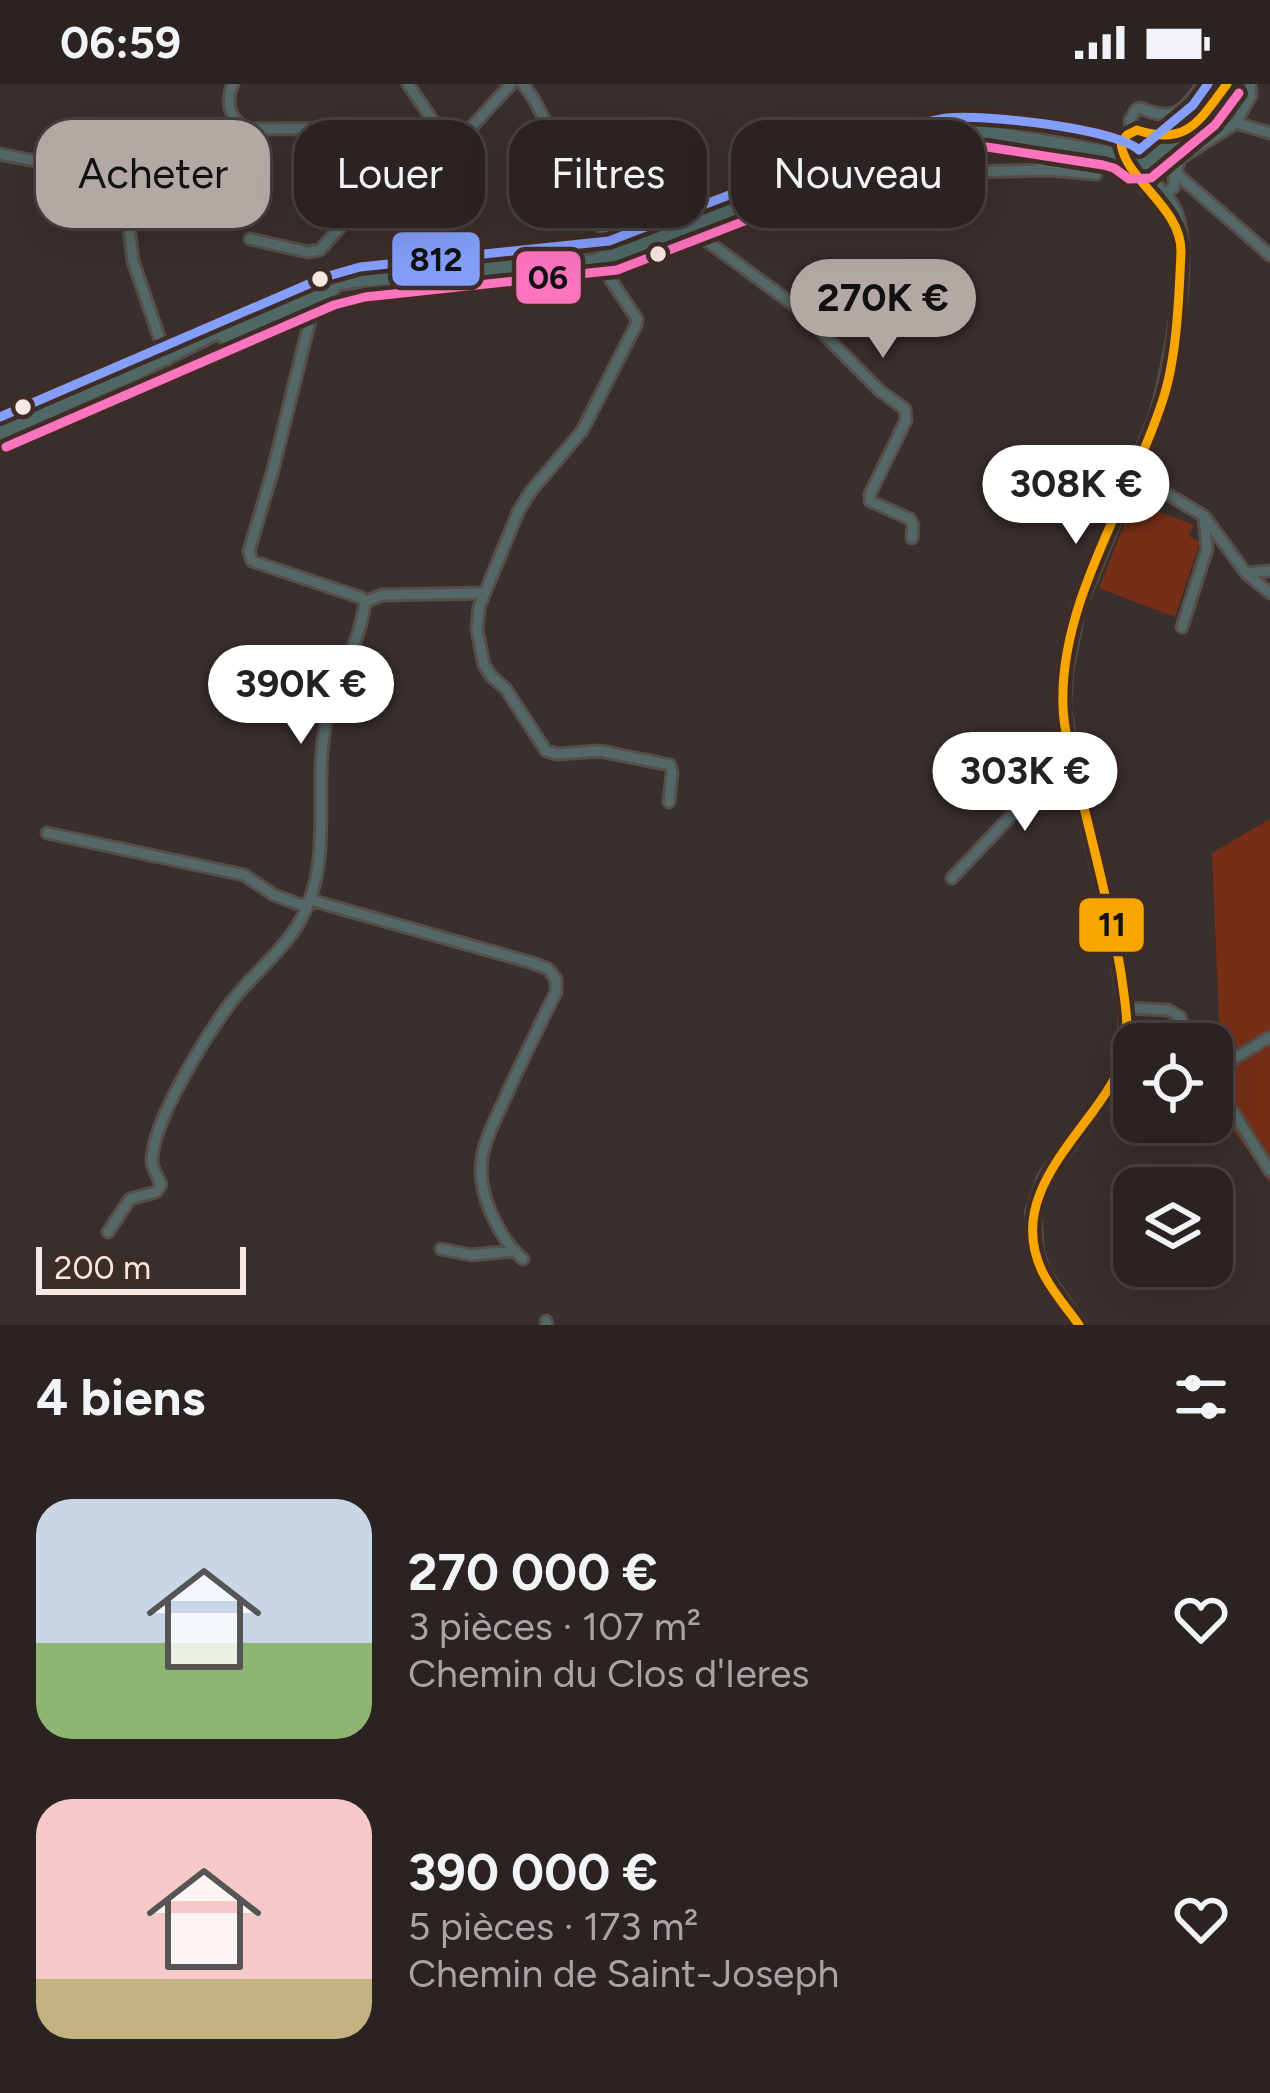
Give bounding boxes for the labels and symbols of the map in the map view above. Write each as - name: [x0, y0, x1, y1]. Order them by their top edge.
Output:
- line badge: 812: [390, 230, 482, 288]
- text: 812: [409, 240, 463, 279]
- unlabelled marker: [647, 243, 669, 265]
- line badge: 06: [514, 249, 583, 306]
- text: 06: [528, 258, 568, 297]
- pin: 270K €: [785, 259, 981, 361]
- unlabelled marker: [309, 268, 331, 290]
- unlabelled marker: [12, 396, 34, 418]
- pin: 308K €: [978, 445, 1174, 547]
- pin: 390K €: [203, 645, 399, 747]
- pin: 303K €: [927, 732, 1123, 834]
- line badge: 11: [1077, 896, 1146, 954]
- text: 11: [1098, 905, 1126, 944]
- scale bar: [36, 1241, 246, 1294]

